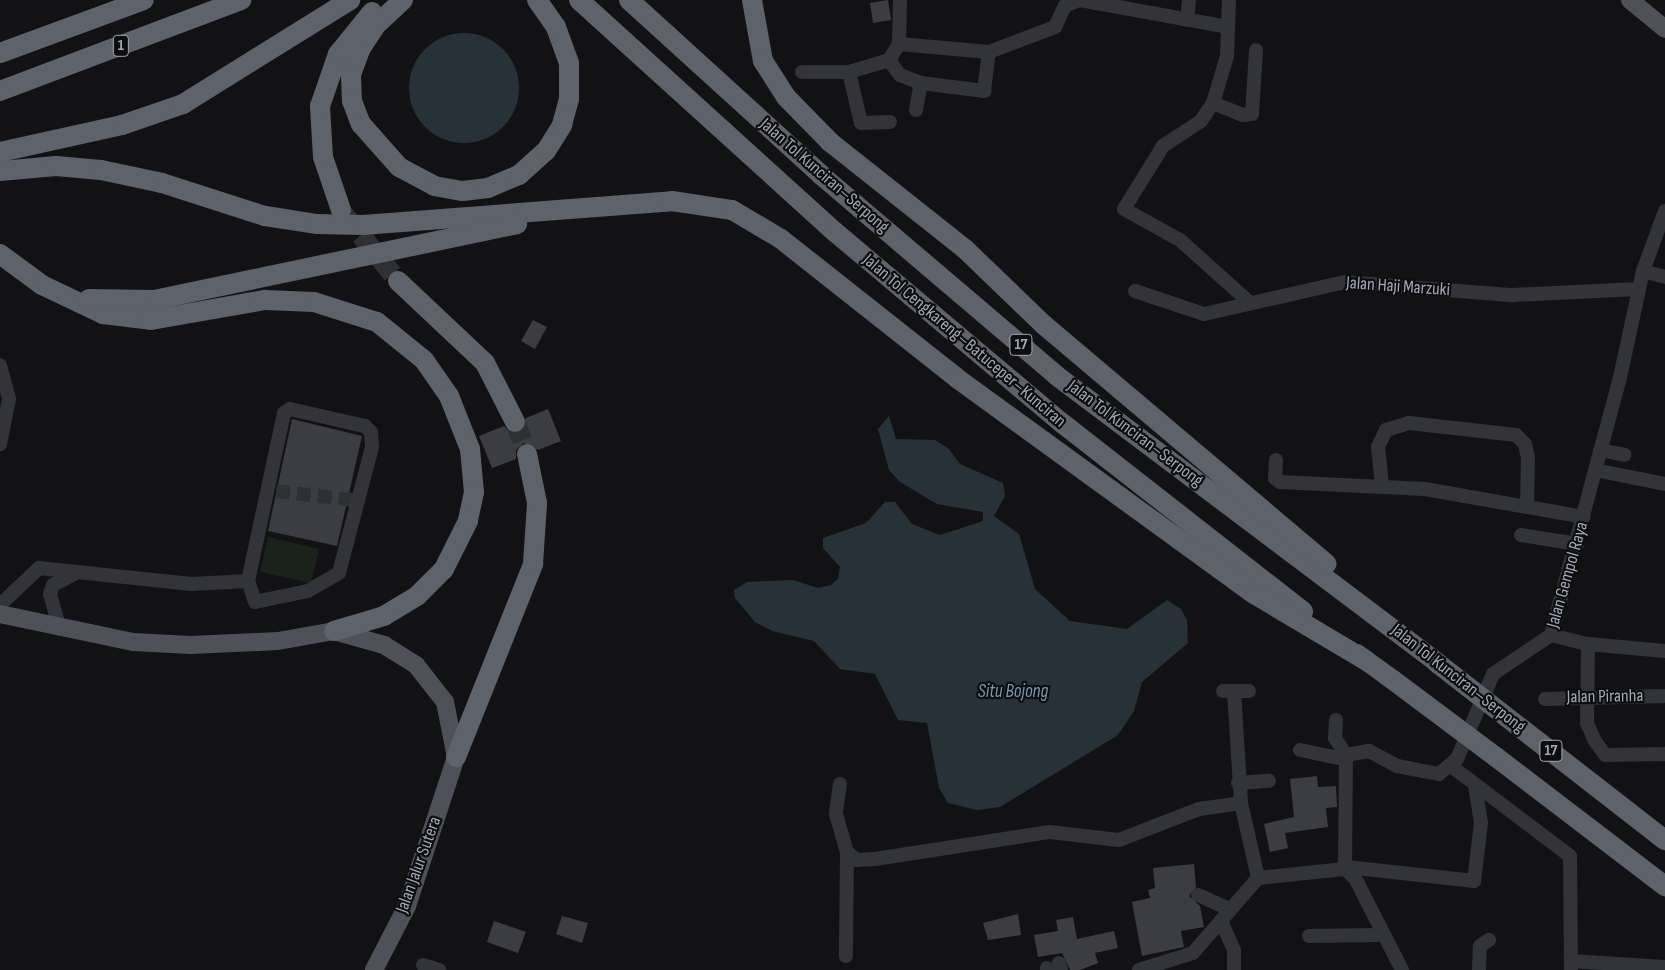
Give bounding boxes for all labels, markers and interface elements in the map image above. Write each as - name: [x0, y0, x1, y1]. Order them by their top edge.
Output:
- road number: 1: [112, 32, 130, 59]
- street label: Jalan Tol Kunciran–Serpong: [755, 114, 893, 238]
- street label: Jalan Tol Cengkareng–Batuceper–Kunciran: [858, 250, 1070, 432]
- street label: Jalan Haji Marzuki: [1345, 273, 1451, 301]
- road number: 17: [1008, 332, 1034, 358]
- street label: Jalan Tol Kunciran–Serpong: [1063, 376, 1207, 492]
- street label: Jalan Gempol Raya: [1543, 520, 1593, 630]
- street label: Jalan Tol Kunciran–Serpong: [1387, 620, 1529, 738]
- water label: Situ Bojong: [978, 681, 1048, 703]
- street label: Jalan Piranha: [1567, 686, 1643, 708]
- road number: 17: [1538, 738, 1564, 764]
- street label: Jalan Jalur Sutera: [392, 814, 446, 916]

